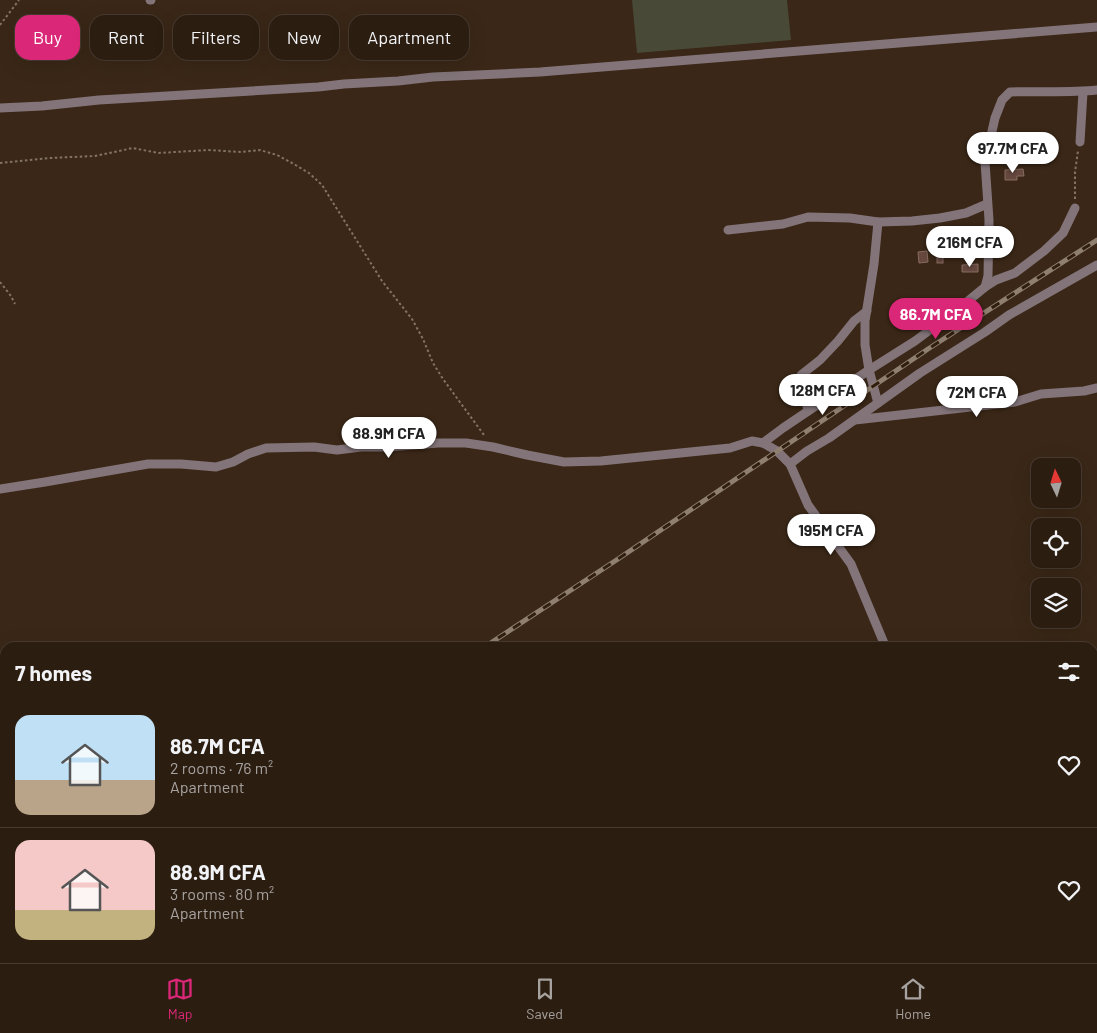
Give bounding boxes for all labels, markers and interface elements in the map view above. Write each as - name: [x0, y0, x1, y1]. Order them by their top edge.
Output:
- chip: Buy: [15, 15, 80, 60]
- chip: Rent: [90, 15, 163, 60]
- chip: Filters: [173, 15, 259, 60]
- chip: New: [269, 15, 339, 60]
- chip: Apartment: [349, 15, 469, 60]
- pin: 97.7M CFA: [956, 132, 1070, 174]
- text: 97.7M CFA: [978, 138, 1048, 157]
- pin: 216M CFA: [918, 226, 1022, 268]
- text: 216M CFA: [937, 232, 1003, 251]
- pin: 86.7M CFA: [879, 298, 993, 340]
- text: 86.7M CFA: [900, 304, 972, 323]
- pin: 128M CFA: [771, 374, 875, 416]
- pin: 72M CFA: [931, 376, 1023, 418]
- text: 128M CFA: [790, 380, 856, 399]
- text: 72M CFA: [947, 382, 1007, 401]
- pin: 88.9M CFA: [332, 416, 446, 459]
- text: 88.9M CFA: [353, 423, 425, 442]
- north arrow: [1031, 458, 1081, 508]
- map controls: [1031, 458, 1081, 628]
- pin: 195M CFA: [779, 514, 883, 556]
- button: locate: [1031, 518, 1081, 568]
- text: 195M CFA: [798, 520, 864, 539]
- button: layers: [1031, 578, 1081, 628]
- icon: filters: [1055, 658, 1083, 686]
- text: 7 homes: [15, 660, 92, 685]
- text: 86.7M CFA: [170, 733, 265, 758]
- icon: home: [55, 735, 115, 795]
- icon: heart: [1055, 751, 1083, 779]
- text: 2 rooms · 76 m²: [170, 758, 273, 777]
- text: Apartment: [170, 777, 245, 796]
- text: 88.9M CFA: [170, 859, 266, 884]
- icon: home: [55, 860, 115, 920]
- icon: heart: [1055, 876, 1083, 904]
- text: 3 rooms · 80 m²: [170, 884, 274, 903]
- text: Apartment: [170, 903, 245, 922]
- tab: Map: [166, 975, 194, 1022]
- tab: Saved: [526, 975, 563, 1022]
- tab: Home: [895, 975, 931, 1022]

